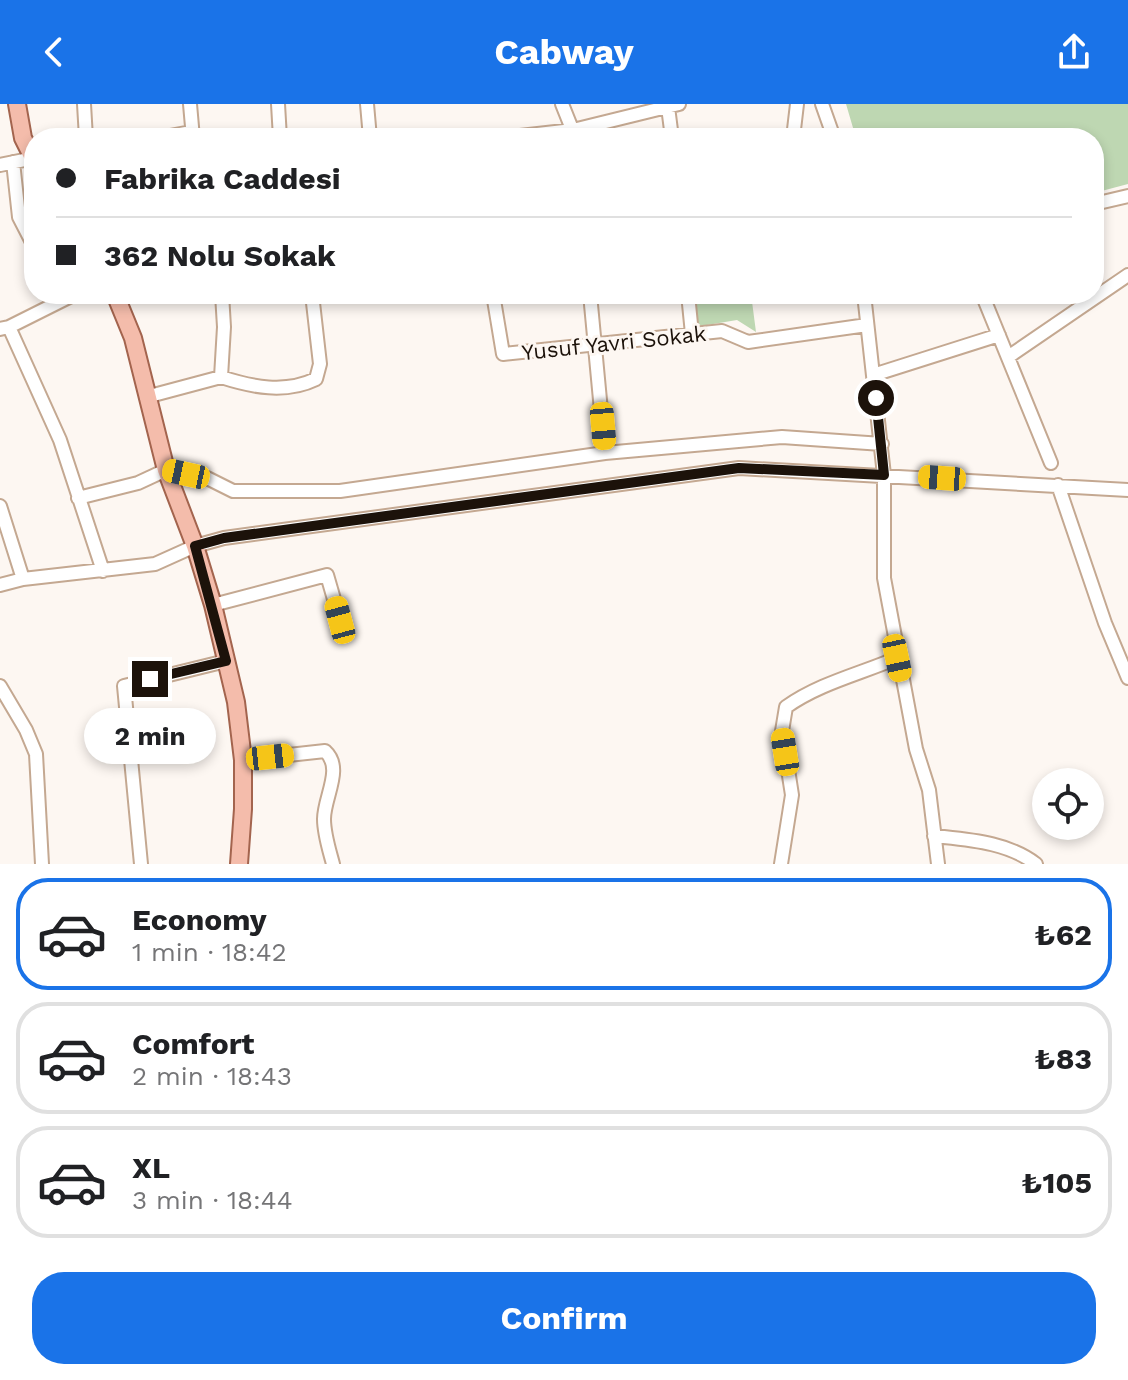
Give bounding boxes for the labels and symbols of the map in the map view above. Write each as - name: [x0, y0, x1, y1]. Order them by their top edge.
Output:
- street label: Yusuf Yavri Sokak: [520, 321, 708, 365]
- route start: [858, 380, 894, 416]
- car: [589, 401, 617, 451]
- car: [160, 457, 212, 491]
- car: [917, 464, 967, 492]
- car: [322, 594, 358, 646]
- car: [880, 632, 914, 684]
- route end: [132, 661, 168, 697]
- callout: 2 min: [84, 707, 216, 763]
- car: [769, 726, 801, 778]
- car: [245, 743, 295, 771]

